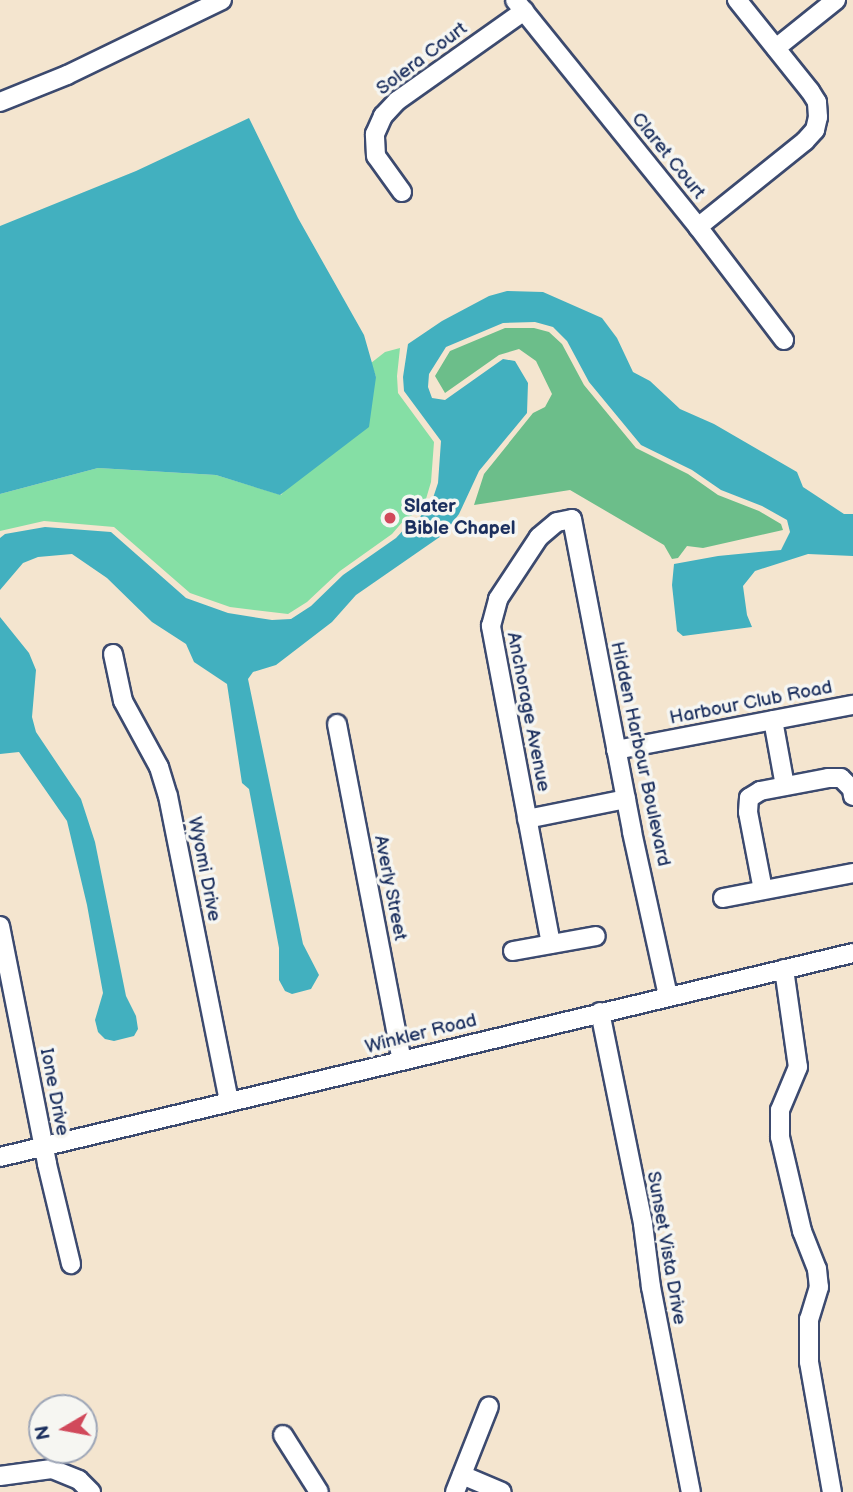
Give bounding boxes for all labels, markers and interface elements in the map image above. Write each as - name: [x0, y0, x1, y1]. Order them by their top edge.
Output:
- street label: Solera Court: [372, 18, 472, 100]
- street label: Claret Court: [626, 108, 710, 204]
- place label: Slater Bible Chapel: [404, 496, 515, 540]
- marker: Slater Bible Chapel: [382, 510, 398, 526]
- street label: Anchorage Avenue: [501, 630, 555, 794]
- street label: Hidden Harbour Boulevard: [605, 640, 675, 868]
- street label: Harbour Club Road: [668, 676, 834, 730]
- street label: Wyomi Drive: [183, 815, 225, 923]
- street label: Averly Street: [368, 833, 412, 943]
- street label: Winkler Road: [363, 1009, 479, 1059]
- street label: Ione Drive: [34, 1046, 74, 1138]
- street label: Sunset Vista Drive: [641, 1169, 691, 1327]
- north arrow: [28, 1394, 98, 1464]
- text: N: [31, 1423, 56, 1441]

